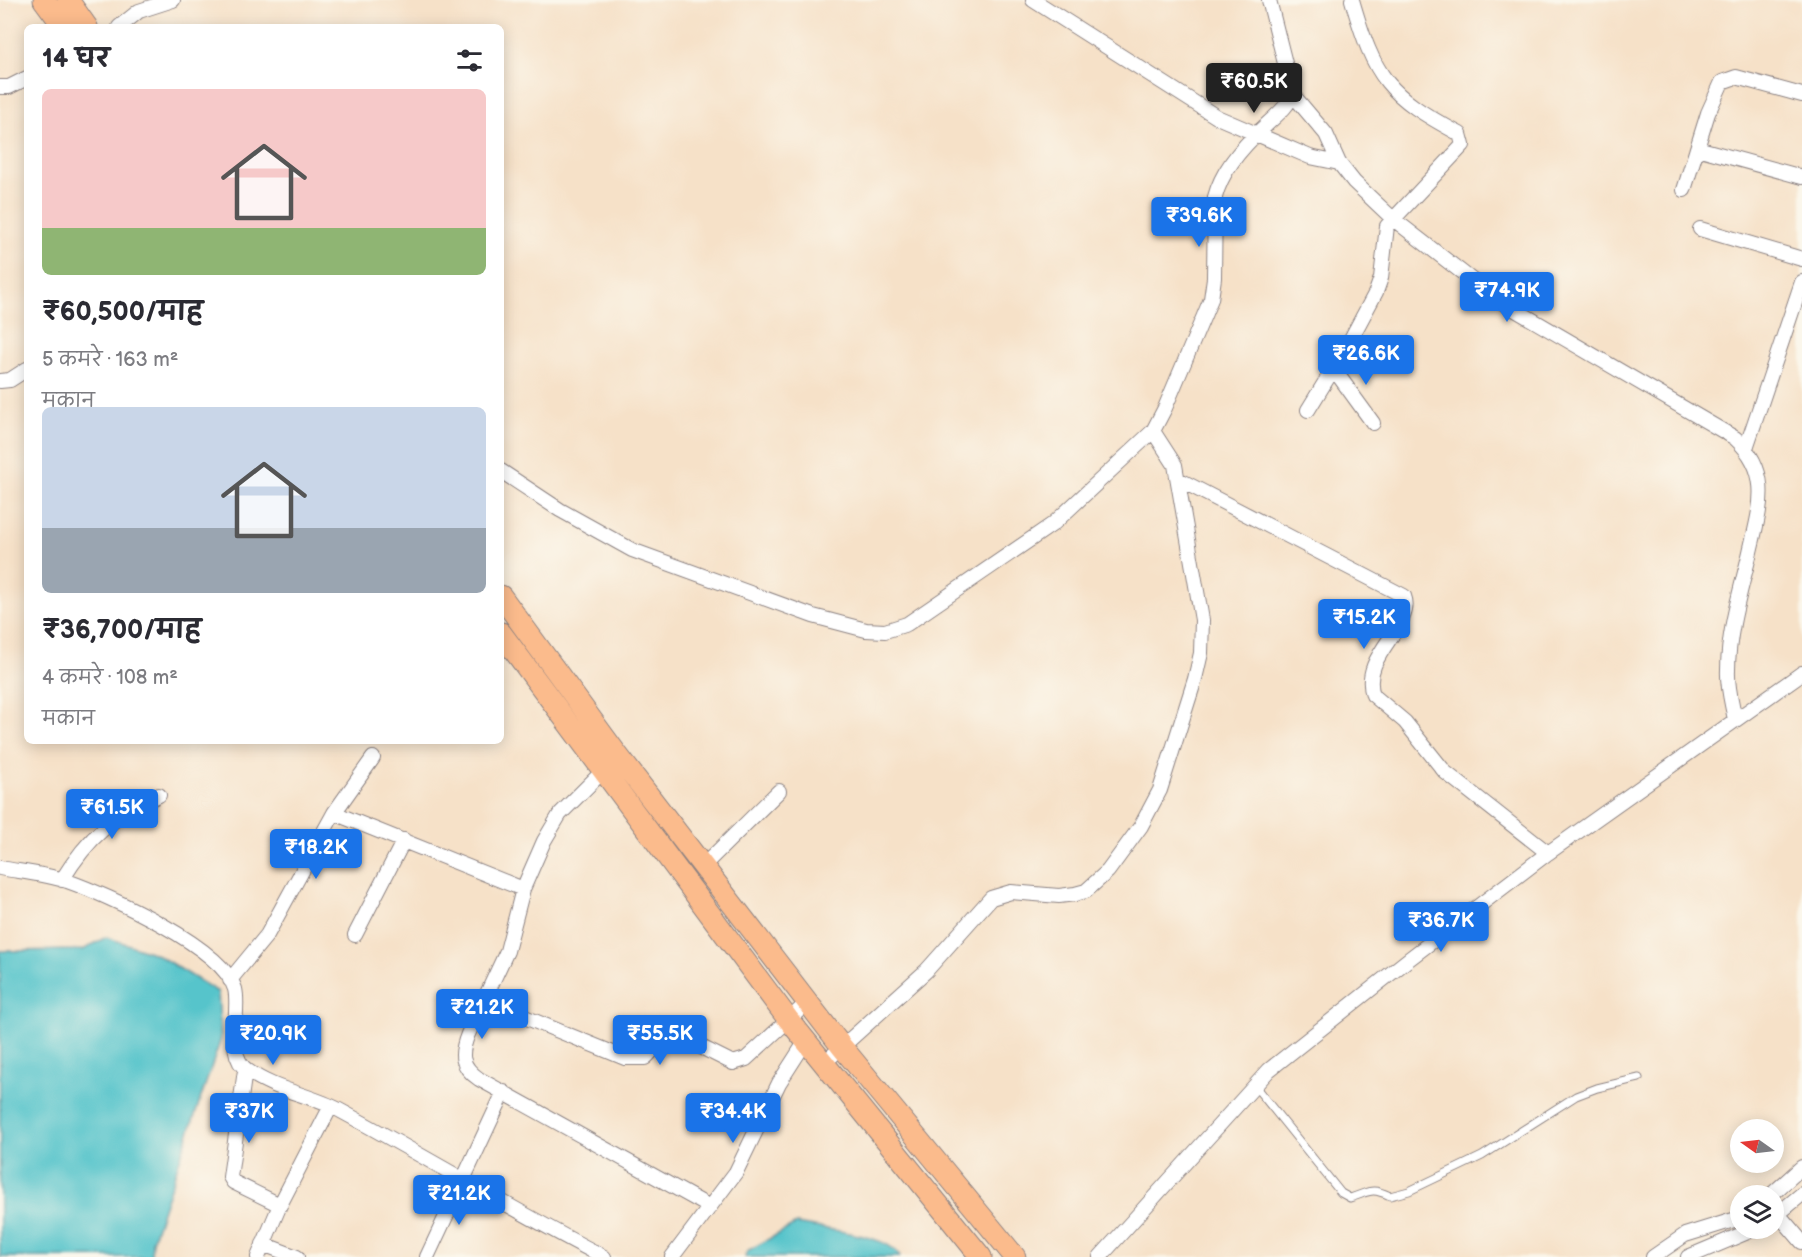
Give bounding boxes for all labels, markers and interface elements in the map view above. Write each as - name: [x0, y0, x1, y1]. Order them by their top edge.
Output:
- text: 14 घर: [42, 44, 110, 75]
- icon: filters: [453, 44, 486, 77]
- pin: ₹60.5K: [1205, 63, 1303, 114]
- text: ₹60.5K: [1220, 70, 1288, 94]
- icon: home: [210, 128, 318, 236]
- pin: ₹39.6K: [1150, 197, 1248, 248]
- text: ₹39.6K: [1165, 204, 1233, 228]
- pin: ₹74.9K: [1458, 272, 1556, 323]
- text: ₹74.9K: [1474, 279, 1540, 303]
- text: ₹60,500/माह: [42, 297, 203, 328]
- pin: ₹26.6K: [1317, 335, 1415, 386]
- text: ₹26.6K: [1332, 342, 1400, 366]
- text: 5 कमरे · 163 m²: [42, 348, 178, 372]
- text: मकान: [42, 389, 95, 413]
- icon: home: [210, 446, 318, 554]
- pin: ₹15.2K: [1315, 599, 1413, 650]
- text: ₹15.2K: [1332, 606, 1396, 630]
- text: ₹36,700/माह: [42, 615, 201, 646]
- text: 4 कमरे · 108 m²: [42, 666, 178, 690]
- text: मकान: [42, 707, 95, 731]
- pin: ₹61.5K: [63, 789, 161, 840]
- text: ₹61.5K: [80, 796, 144, 820]
- pin: ₹18.2K: [267, 829, 365, 880]
- text: ₹18.2K: [284, 836, 348, 860]
- pin: ₹36.7K: [1392, 902, 1490, 953]
- text: ₹36.7K: [1408, 909, 1474, 933]
- pin: ₹21.2K: [433, 989, 531, 1040]
- text: ₹21.2K: [450, 996, 514, 1020]
- pin: ₹20.9K: [224, 1015, 322, 1066]
- pin: ₹55.5K: [611, 1015, 709, 1066]
- text: ₹20.9K: [239, 1022, 307, 1046]
- text: ₹55.5K: [627, 1022, 693, 1046]
- pin: ₹37K: [213, 1093, 285, 1144]
- pin: ₹34.4K: [684, 1093, 782, 1144]
- text: ₹37K: [224, 1100, 274, 1124]
- text: ₹34.4K: [700, 1100, 766, 1124]
- north arrow: [1730, 1119, 1784, 1173]
- map controls: [1730, 1119, 1784, 1239]
- pin: ₹21.2K: [410, 1175, 508, 1226]
- text: ₹21.2K: [427, 1182, 491, 1206]
- button: layers: [1730, 1185, 1784, 1239]

